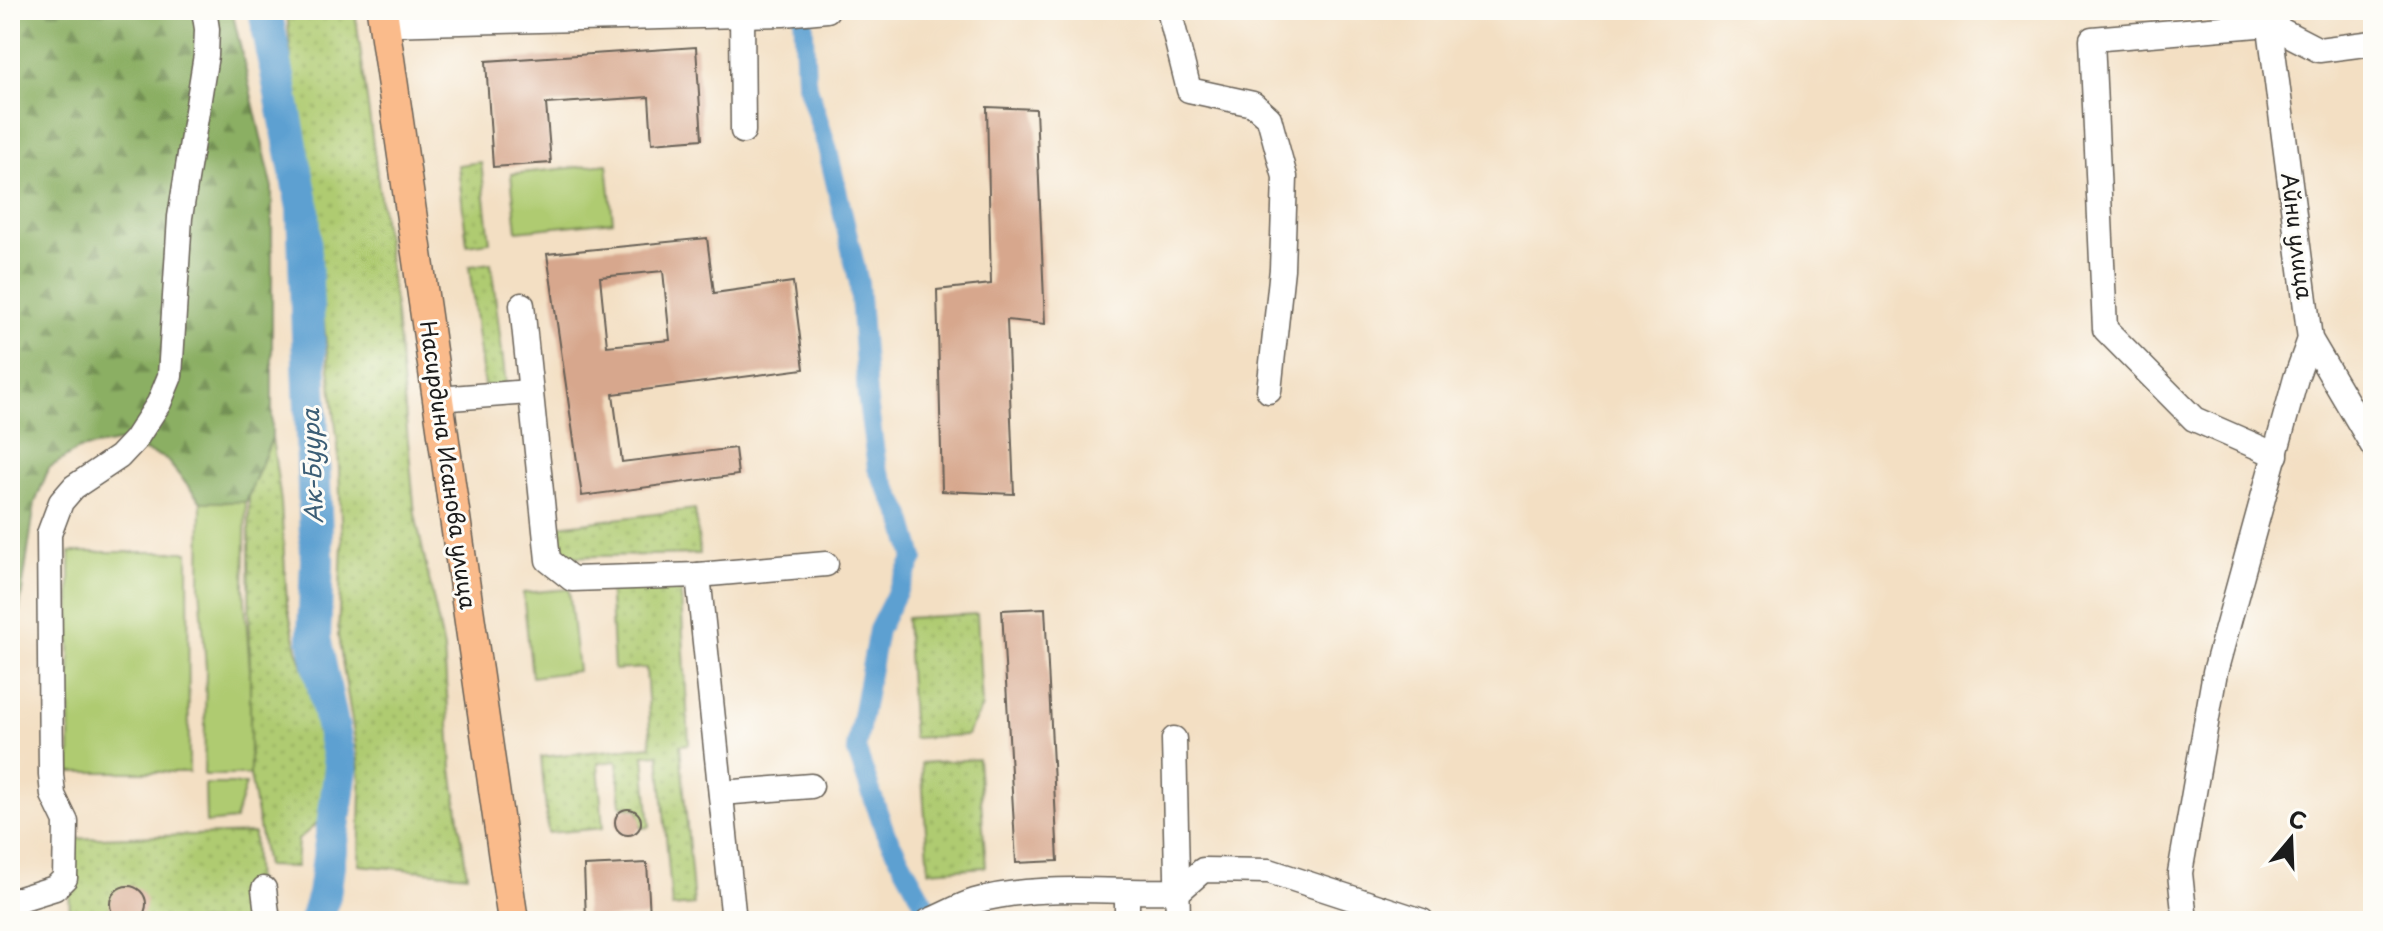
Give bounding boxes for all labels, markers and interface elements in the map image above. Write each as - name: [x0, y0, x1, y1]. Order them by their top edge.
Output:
- street label: Айни улица: [2274, 170, 2323, 301]
- street label: Насирдина Исанова улица: [413, 318, 486, 611]
- water label: Ак-Буура: [291, 407, 331, 524]
- north arrow: [2251, 799, 2331, 879]
- text: С: [2285, 800, 2311, 837]

